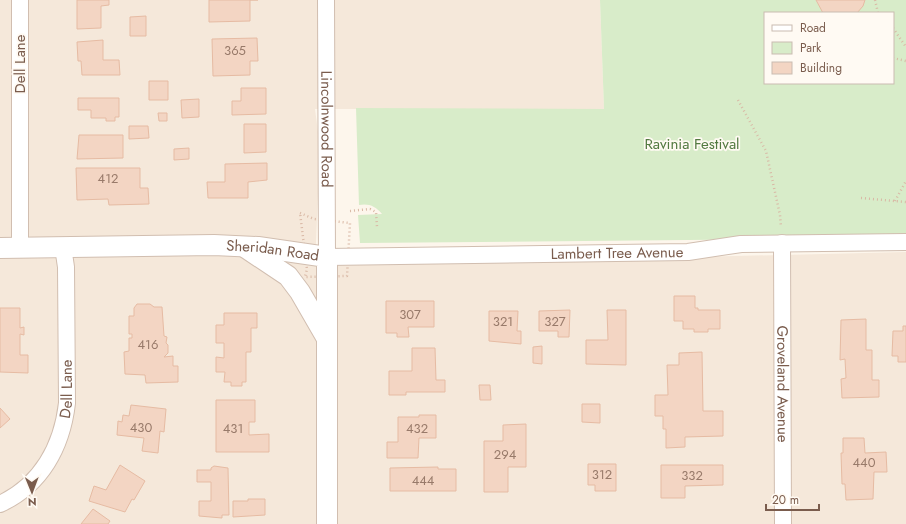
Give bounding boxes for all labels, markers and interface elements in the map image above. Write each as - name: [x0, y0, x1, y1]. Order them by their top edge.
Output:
- legend: [764, 12, 894, 84]
- text: Road: [800, 19, 826, 37]
- street label: Dell Lane: [9, 34, 31, 93]
- text: Park: [800, 39, 822, 57]
- house number: 365: [224, 41, 246, 60]
- text: Building: [800, 59, 842, 77]
- street label: Lincolnwood Road: [315, 70, 338, 188]
- park label: Ravinia Festival: [644, 133, 740, 155]
- house number: 412: [98, 169, 118, 188]
- street label: Sheridan Road: [226, 235, 321, 267]
- street label: Lambert Tree Avenue: [550, 241, 684, 265]
- house number: 307: [399, 305, 421, 324]
- house number: 321: [493, 312, 513, 331]
- house number: 327: [544, 312, 566, 331]
- street label: Groveland Avenue: [771, 325, 794, 443]
- house number: 416: [138, 335, 158, 354]
- street label: Dell Lane: [54, 359, 78, 420]
- house number: 430: [130, 418, 152, 437]
- house number: 431: [223, 419, 243, 438]
- house number: 432: [406, 419, 428, 438]
- house number: 294: [494, 445, 517, 464]
- house number: 440: [853, 453, 876, 472]
- house number: 312: [592, 465, 612, 484]
- house number: 332: [681, 466, 703, 485]
- house number: 444: [412, 471, 435, 490]
- north arrow: [12, 472, 52, 512]
- scale bar: [766, 486, 819, 512]
- text: 20 m: [772, 491, 799, 509]
- text: N: [28, 494, 37, 510]

